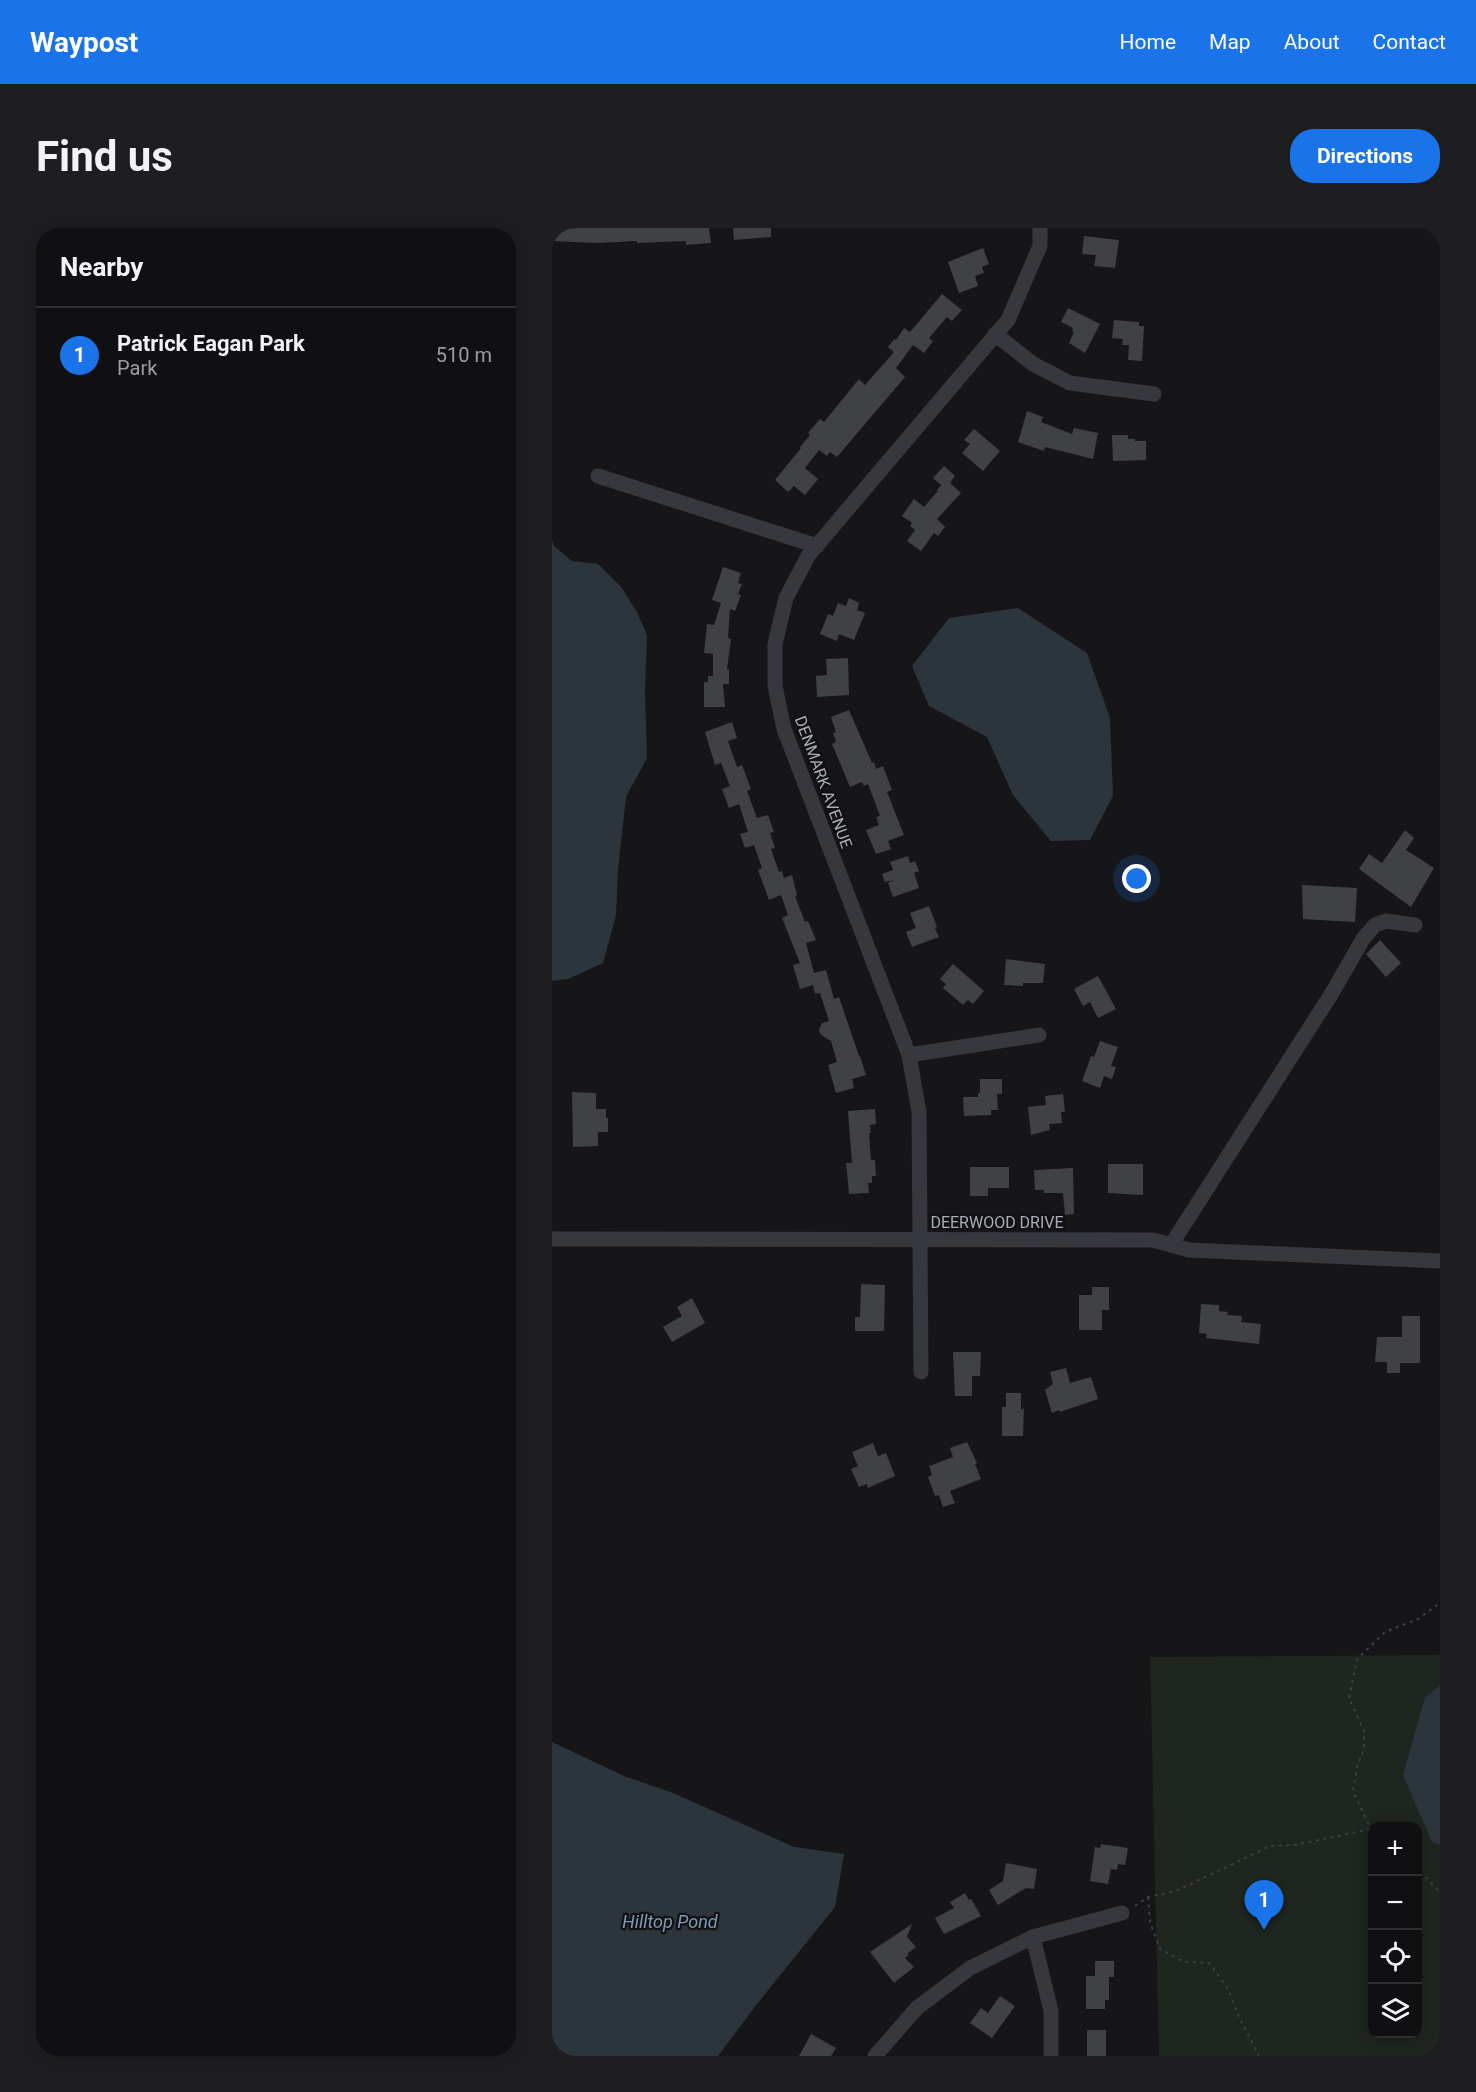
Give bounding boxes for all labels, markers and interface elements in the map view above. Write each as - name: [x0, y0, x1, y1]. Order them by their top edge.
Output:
- text: Waypost: [30, 26, 138, 59]
- text: Home: [1120, 30, 1176, 54]
- text: Map: [1209, 30, 1251, 54]
- text: About: [1284, 30, 1340, 54]
- text: Contact: [1373, 30, 1446, 54]
- button: Directions: [1290, 129, 1440, 183]
- text: Find us: [36, 132, 173, 181]
- text: Nearby: [60, 252, 143, 282]
- text: Patrick Eagan Park: [117, 331, 305, 356]
- text: 1: [74, 343, 85, 367]
- text: 510 m: [436, 343, 492, 367]
- text: Park: [117, 356, 157, 380]
- street label: DENMARK AVENUE: [791, 713, 856, 851]
- your location: [1122, 864, 1151, 893]
- street label: DEERWOOD DRIVE: [930, 1213, 1064, 1232]
- map controls: [1368, 1822, 1422, 2038]
- button: +: [1368, 1822, 1422, 1876]
- button: −: [1368, 1876, 1422, 1930]
- pin: 1: [1244, 1880, 1284, 1930]
- water label: Hilltop Pond: [622, 1911, 719, 1932]
- button: locate: [1368, 1930, 1422, 1984]
- button: layers: [1368, 1984, 1422, 2038]

